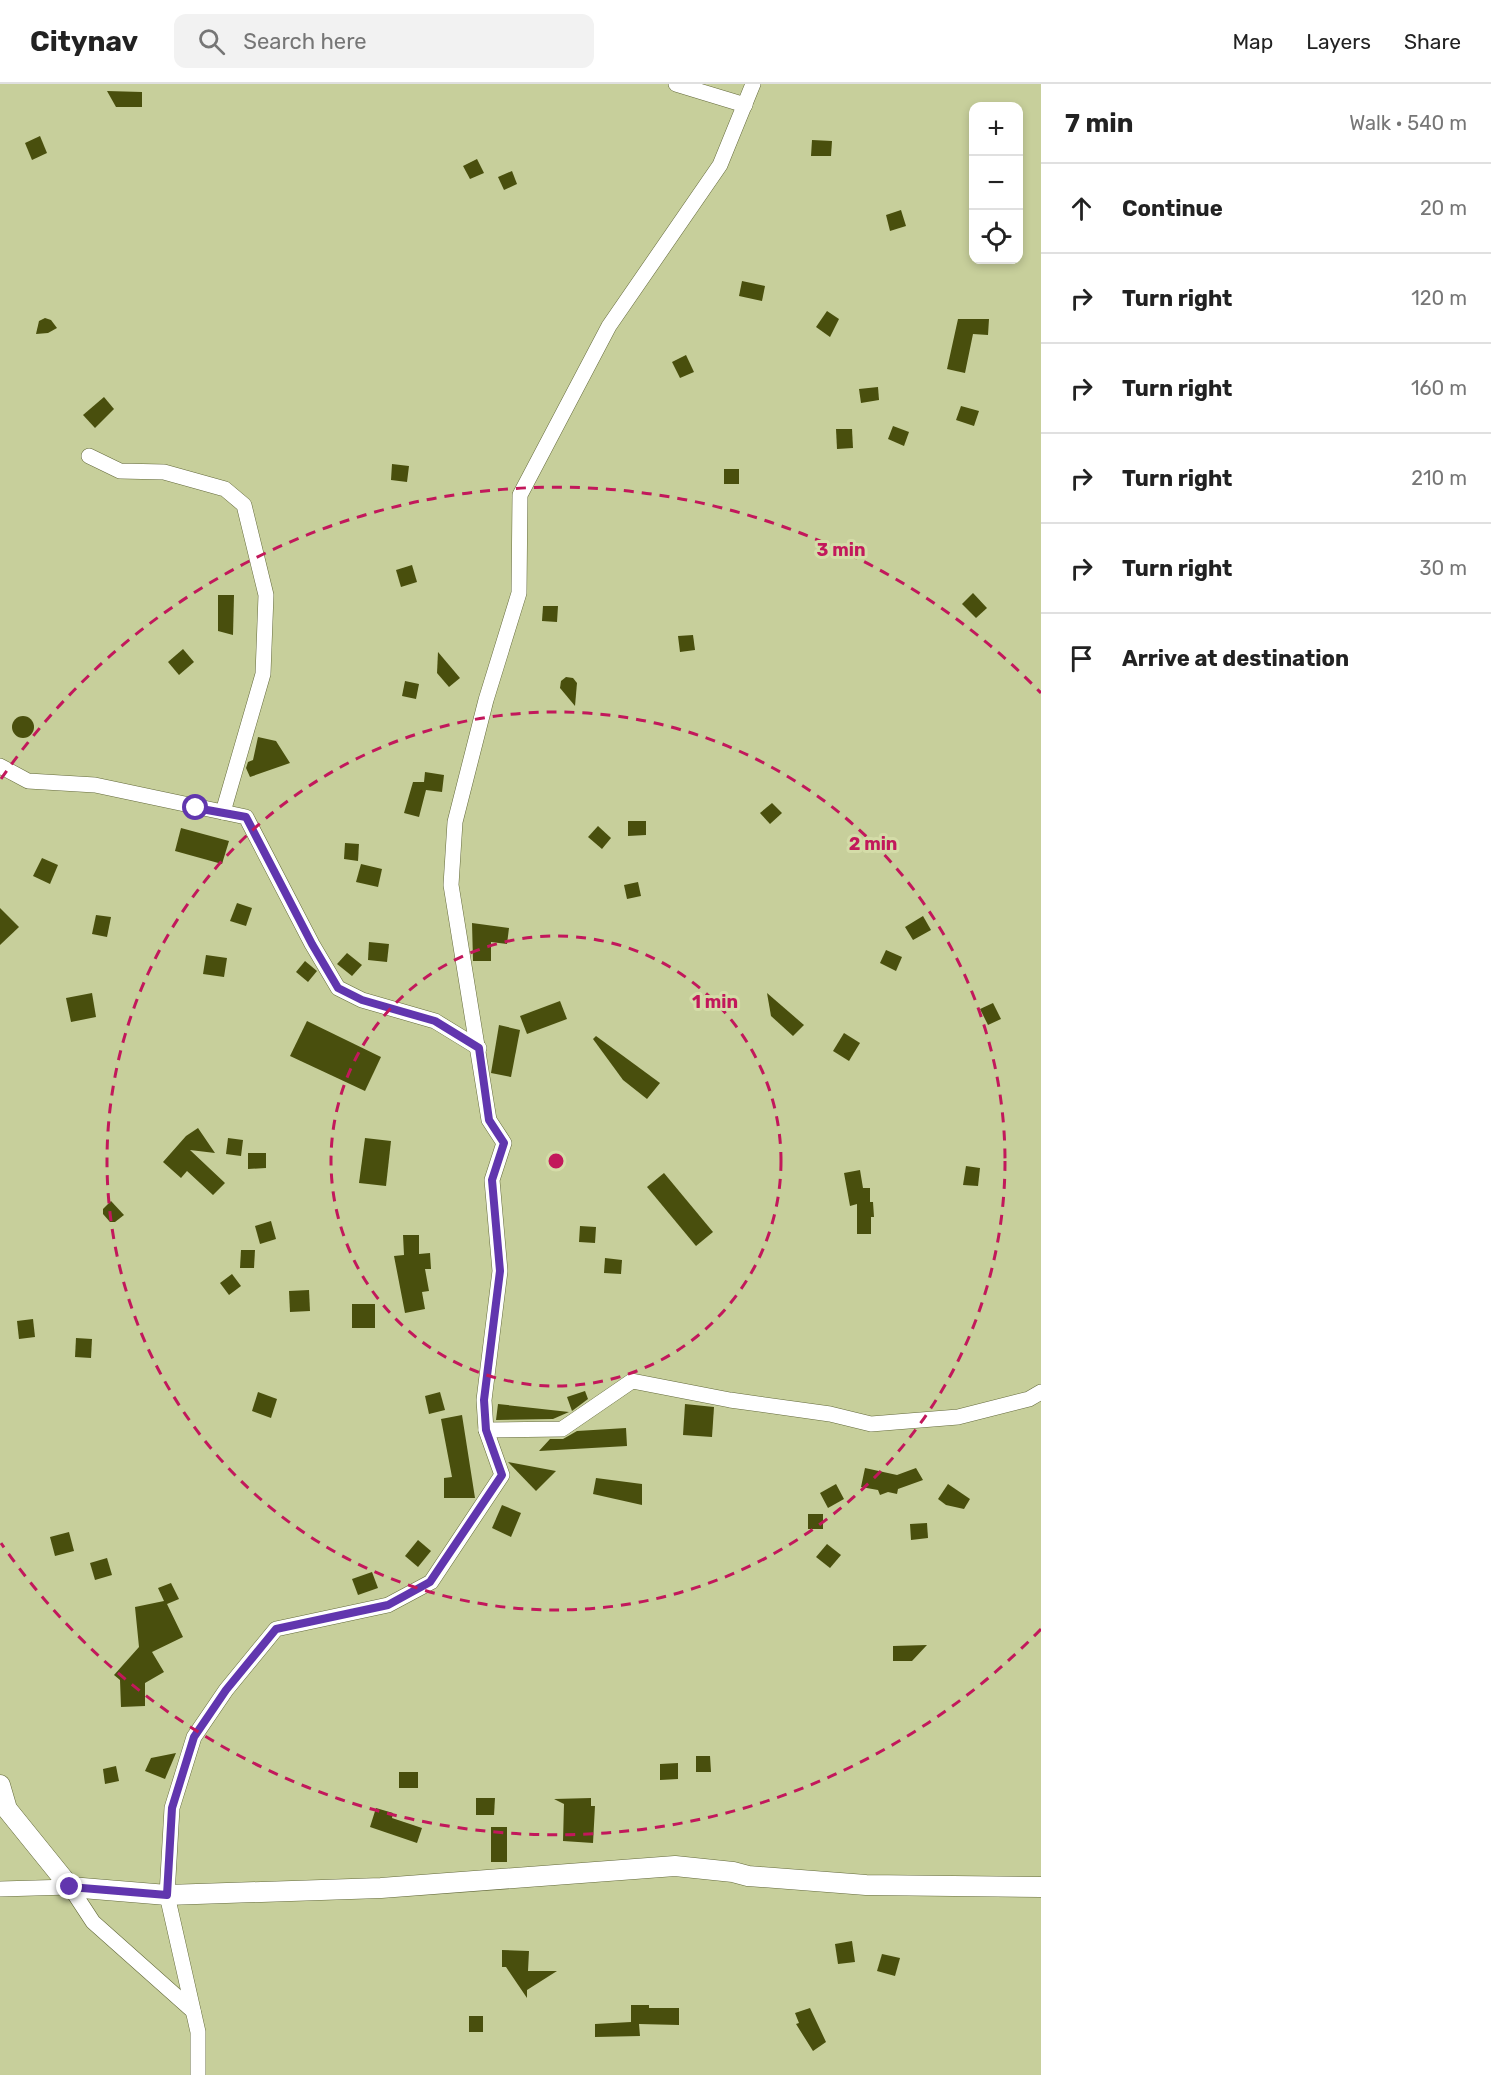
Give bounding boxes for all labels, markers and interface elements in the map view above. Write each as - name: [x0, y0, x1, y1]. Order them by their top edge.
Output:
- search box: [174, 14, 594, 68]
- text: Citynav: [30, 25, 138, 58]
- icon: search: [195, 25, 228, 58]
- text: Search here: [243, 28, 367, 55]
- text: Map: [1232, 29, 1273, 54]
- text: Layers: [1306, 29, 1371, 54]
- text: Share: [1404, 29, 1461, 54]
- map controls: [969, 102, 1023, 264]
- button: +: [969, 102, 1023, 156]
- text: 7 min: [1065, 108, 1133, 139]
- text: Walk · 540 m: [1349, 111, 1467, 135]
- button: −: [969, 156, 1023, 210]
- icon: ahead: [1065, 192, 1098, 225]
- text: Continue: [1122, 195, 1223, 222]
- text: 20 m: [1420, 196, 1467, 220]
- button: locate: [969, 210, 1023, 264]
- icon: right: [1065, 282, 1098, 315]
- text: Turn right: [1122, 285, 1232, 312]
- text: 120 m: [1411, 286, 1467, 310]
- icon: right: [1065, 372, 1098, 405]
- text: Turn right: [1122, 375, 1232, 402]
- text: 160 m: [1411, 376, 1467, 400]
- icon: right: [1065, 462, 1098, 495]
- text: Turn right: [1122, 465, 1232, 492]
- text: 210 m: [1411, 466, 1467, 490]
- text: 3 min: [817, 539, 865, 561]
- icon: right: [1065, 552, 1098, 585]
- text: Turn right: [1122, 555, 1232, 582]
- text: 30 m: [1420, 556, 1467, 580]
- icon: arrive: [1065, 642, 1098, 675]
- text: Arrive at destination: [1122, 645, 1349, 672]
- route start: [182, 794, 208, 820]
- text: 2 min: [849, 833, 897, 855]
- text: 1 min: [692, 991, 738, 1013]
- centre of rings: [546, 1151, 566, 1171]
- route end: [56, 1873, 82, 1899]

